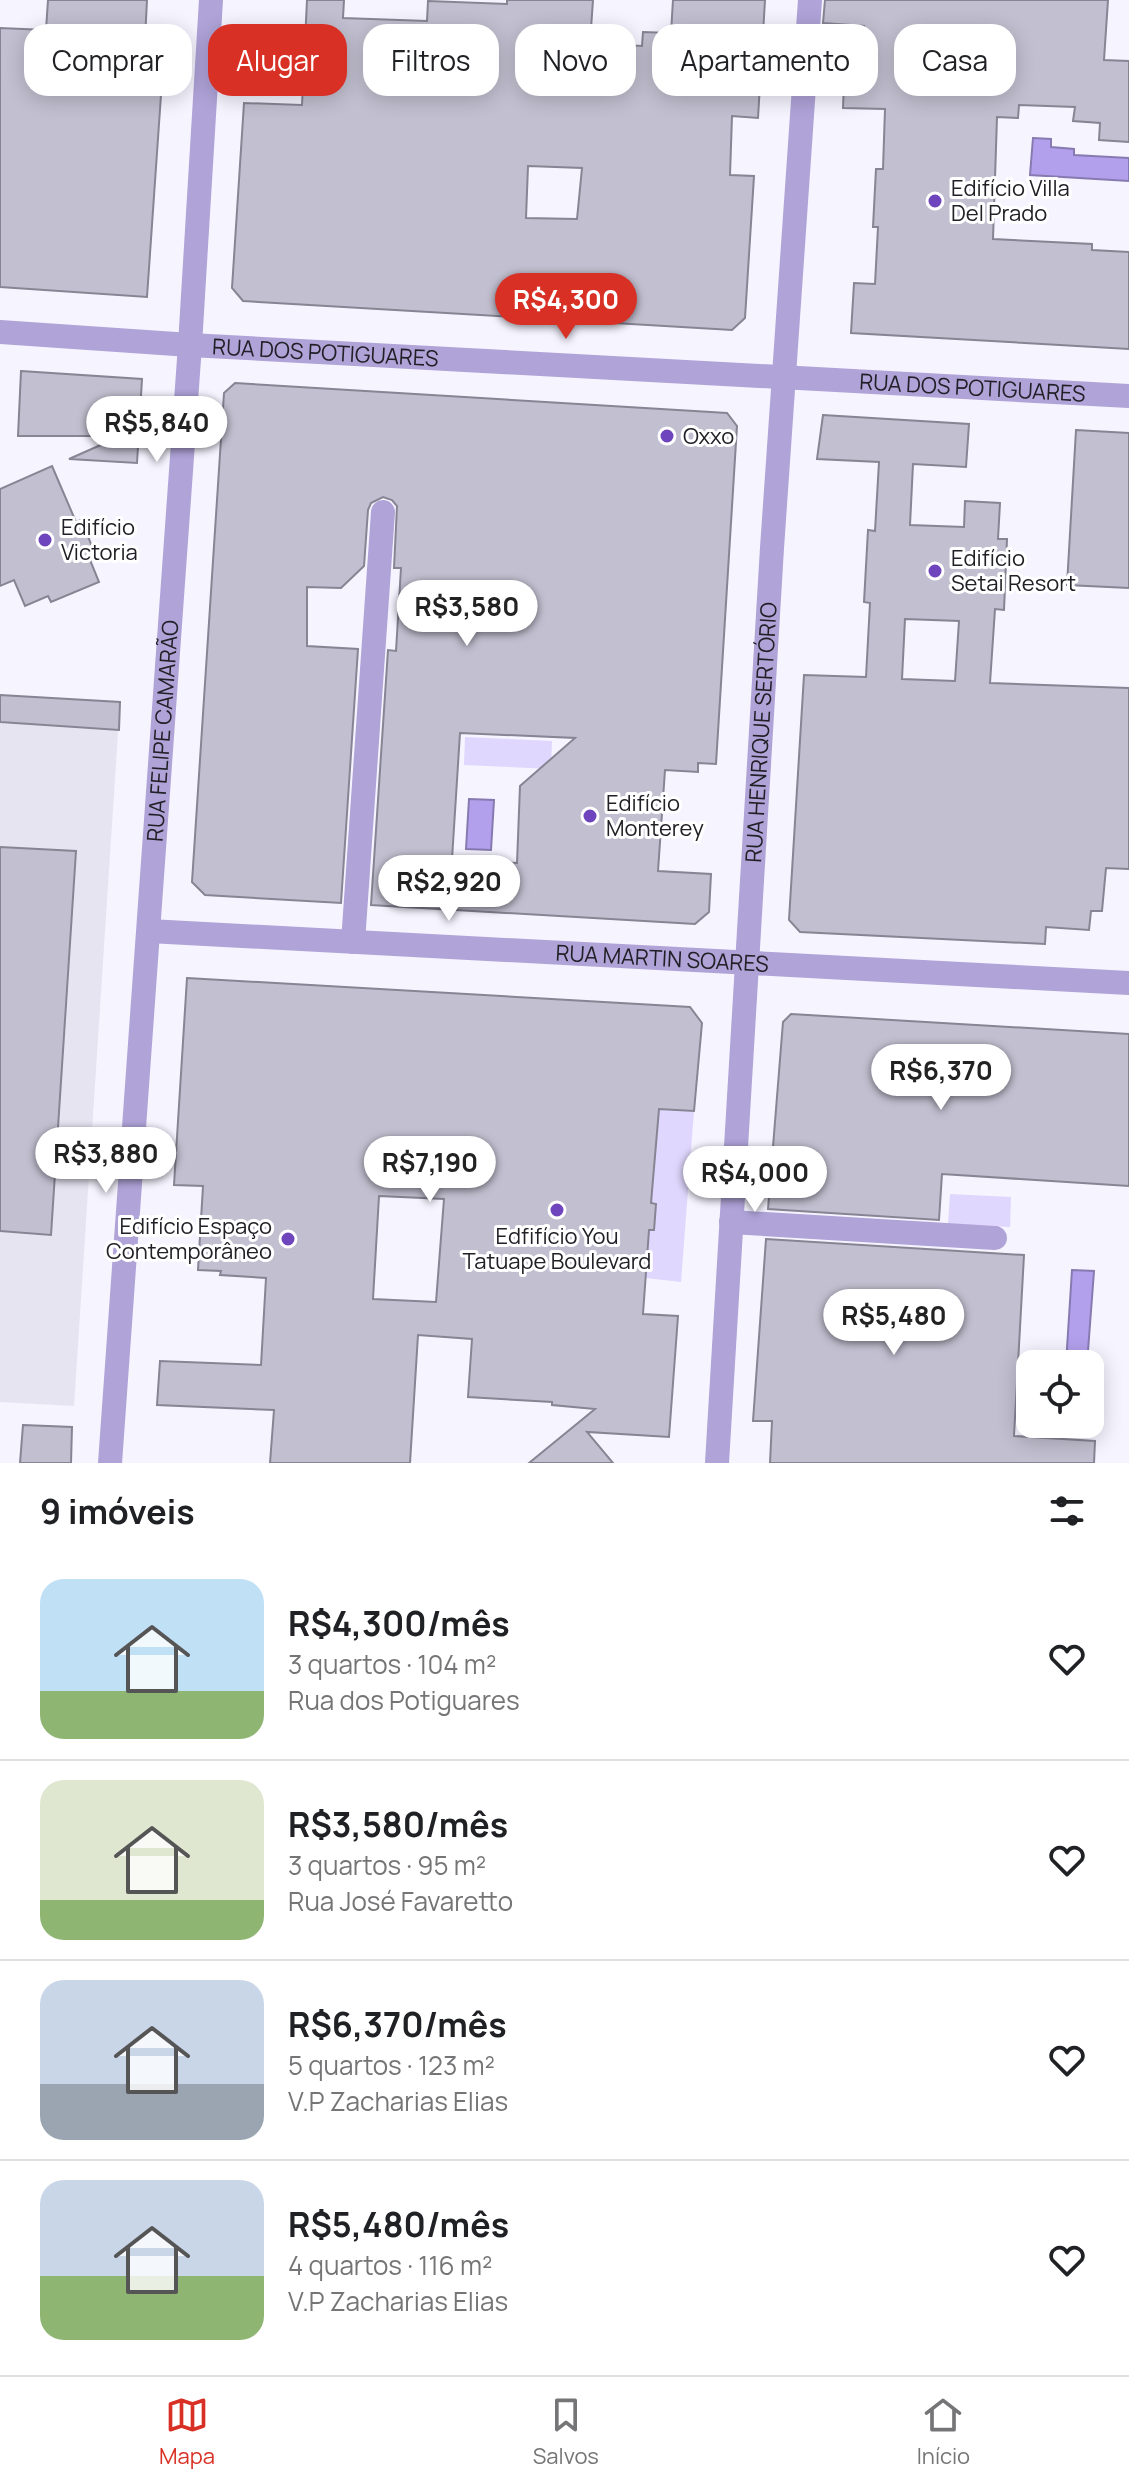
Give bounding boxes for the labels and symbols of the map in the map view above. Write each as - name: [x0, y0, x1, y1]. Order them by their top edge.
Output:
- place label: Edifício Villa Del Prado: [951, 173, 1070, 228]
- marker: Edifício Villa Del Prado: [926, 192, 944, 210]
- pin: R$4,300: [492, 273, 640, 341]
- street label: RUA DOS POTIGUARES: [211, 331, 439, 373]
- street label: RUA DOS POTIGUARES: [859, 366, 1086, 409]
- pin: R$5,840: [83, 396, 231, 464]
- place label: Oxxo: [683, 421, 734, 451]
- marker: Oxxo: [658, 427, 676, 445]
- place label: Edifício Victoria: [61, 512, 138, 567]
- marker: Edifício Victoria: [36, 531, 54, 549]
- place label: Edifício Setai Resort: [951, 543, 1076, 598]
- marker: Edifício Setai Resort: [926, 562, 944, 580]
- pin: R$3,580: [393, 580, 541, 648]
- street label: RUA HENRIQUE SERTÓRIO: [738, 601, 784, 863]
- street label: RUA FELIPE CAMARÃO: [139, 619, 185, 843]
- place label: Edifício Monterey: [606, 788, 704, 843]
- marker: Edifício Monterey: [581, 807, 599, 825]
- pin: R$2,920: [375, 855, 523, 923]
- street label: RUA MARTIN SOARES: [555, 938, 770, 979]
- pin: R$6,370: [867, 1044, 1015, 1112]
- pin: R$3,880: [32, 1127, 180, 1195]
- pin: R$7,190: [356, 1136, 504, 1204]
- pin: R$4,000: [681, 1146, 829, 1214]
- marker: Edfifício You Tatuape Boulevard: [548, 1201, 566, 1219]
- place label: Edifício Espaço Contemporâneo: [106, 1211, 272, 1266]
- place label: Edfifício You Tatuape Boulevard: [463, 1221, 651, 1276]
- marker: Edifício Espaço Contemporâneo: [279, 1230, 297, 1248]
- pin: R$5,480: [820, 1289, 968, 1357]

